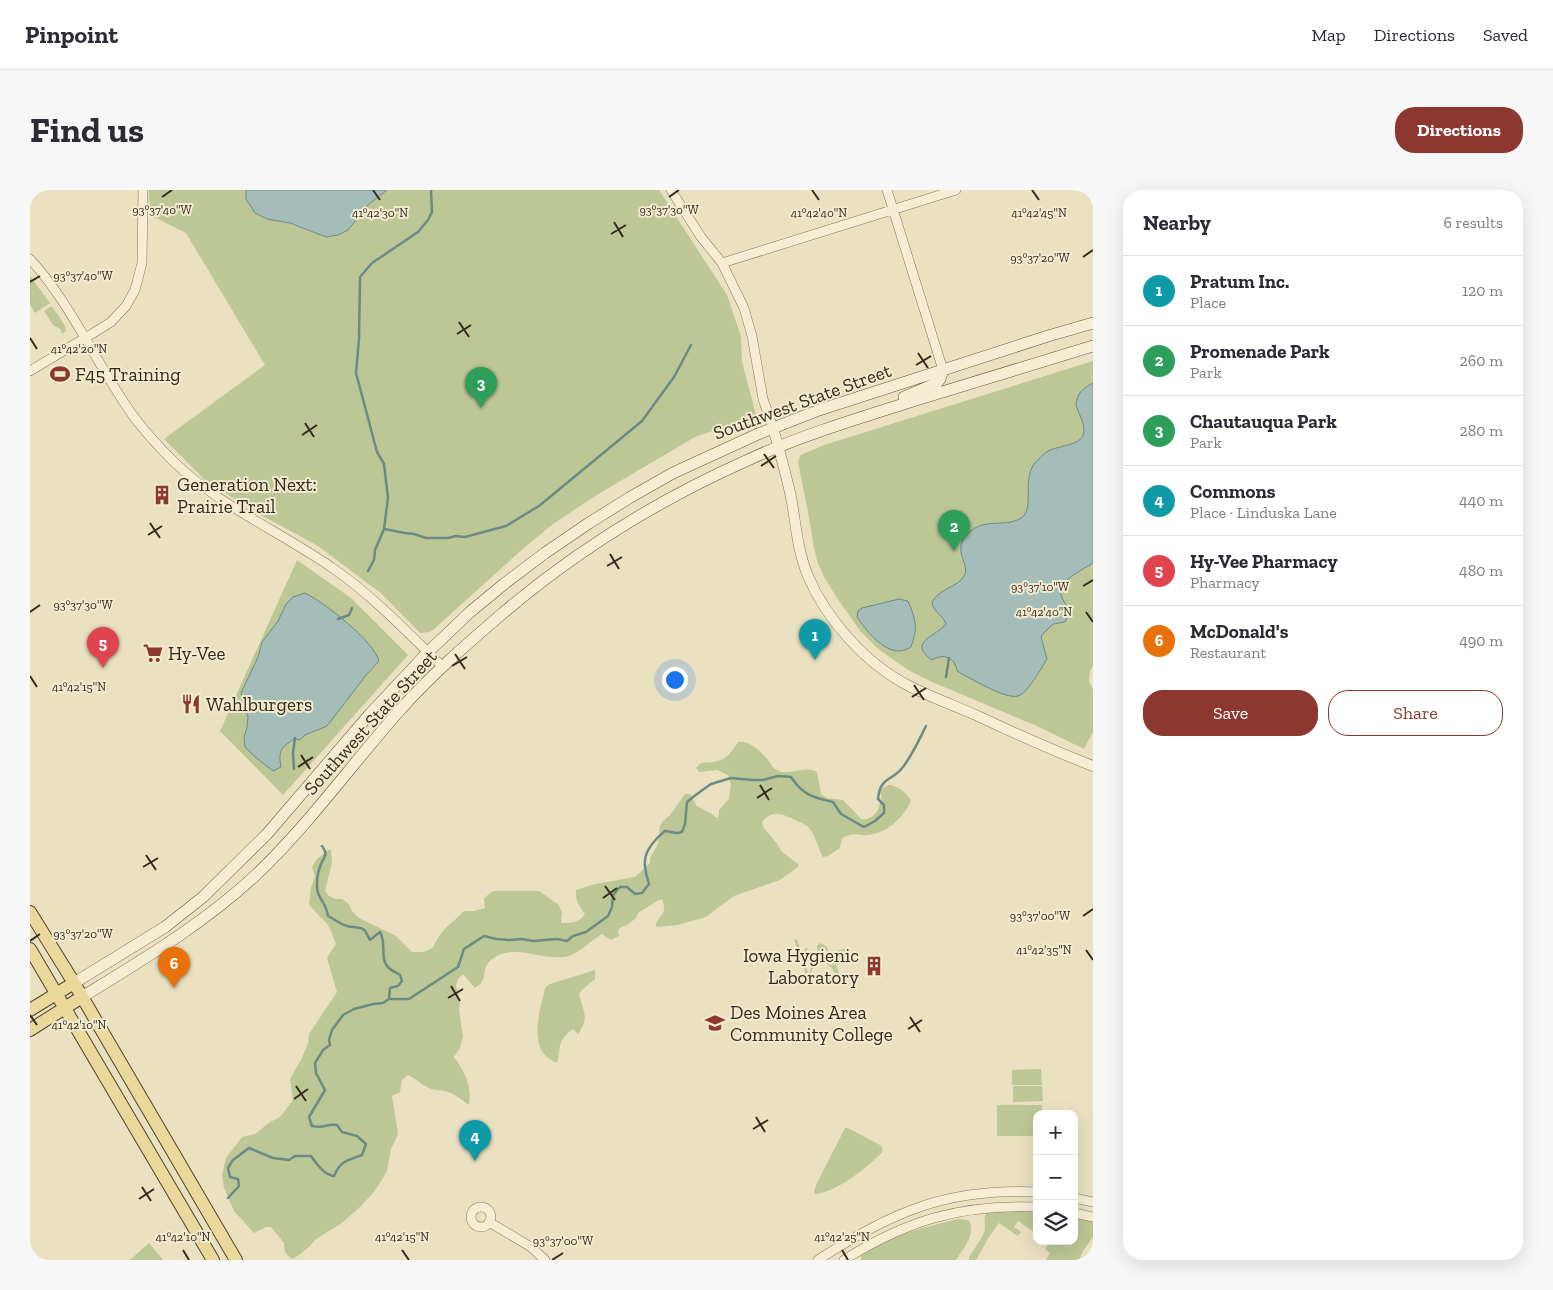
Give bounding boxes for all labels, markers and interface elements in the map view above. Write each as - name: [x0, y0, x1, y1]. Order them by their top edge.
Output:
- text: Pinpoint: [25, 20, 118, 49]
- text: Map: [1311, 24, 1346, 46]
- text: Directions: [1374, 24, 1455, 46]
- text: Saved: [1483, 24, 1528, 46]
- button: Directions: [1395, 107, 1523, 153]
- text: Find us: [30, 109, 144, 151]
- text: 93°37'40"W: [132, 203, 192, 217]
- text: 93°37'30"W: [639, 203, 699, 217]
- text: 41°42'30"N: [352, 206, 408, 220]
- text: 41°42'40"N: [791, 206, 847, 220]
- text: 41°42'45"N: [1011, 206, 1067, 220]
- text: Nearby: [1143, 210, 1211, 235]
- text: 6 results: [1443, 213, 1503, 232]
- text: 93°37'20"W: [1010, 251, 1071, 265]
- text: 93°37'40"W: [53, 269, 113, 283]
- text: Pratum Inc.: [1190, 270, 1289, 293]
- text: 1: [1156, 281, 1162, 300]
- text: 120 m: [1462, 281, 1503, 300]
- text: Place: [1190, 293, 1226, 312]
- text: Promenade Park: [1190, 340, 1330, 363]
- text: 41°42'20"N: [51, 342, 107, 356]
- text: 2: [1155, 351, 1163, 370]
- text: 260 m: [1460, 351, 1503, 370]
- street label: Southwest State Street: [710, 359, 894, 444]
- sports icon: F45 Training: [49, 363, 71, 385]
- place label: F45 Training: [75, 363, 181, 386]
- text: Park: [1190, 363, 1222, 382]
- pin: 3: [465, 367, 497, 408]
- text: Chautauqua Park: [1190, 410, 1337, 433]
- text: 3: [1155, 421, 1163, 440]
- text: 280 m: [1459, 421, 1503, 440]
- text: Park: [1190, 433, 1222, 452]
- place label: Generation Next: Prairie Trail: [177, 473, 317, 518]
- text: Commons: [1190, 480, 1275, 503]
- building icon: Generation Next: Prairie Trail: [151, 484, 173, 506]
- text: 4: [1154, 491, 1164, 510]
- text: 440 m: [1459, 491, 1503, 510]
- text: Place · Linduska Lane: [1190, 503, 1337, 522]
- pin: 2: [938, 510, 970, 551]
- text: Hy-Vee Pharmacy: [1190, 550, 1338, 573]
- text: 5: [1155, 561, 1163, 580]
- text: 480 m: [1459, 561, 1503, 580]
- text: Pharmacy: [1190, 573, 1260, 592]
- text: 93°37'10"W: [1011, 580, 1070, 594]
- text: 93°37'30"W: [53, 598, 113, 612]
- text: 41°42'40"N: [1016, 605, 1072, 619]
- pin: 1: [799, 619, 831, 660]
- text: McDonald's: [1190, 620, 1288, 643]
- pin: 5: [87, 627, 119, 668]
- text: 6: [1155, 631, 1163, 650]
- text: 490 m: [1459, 631, 1503, 650]
- supermarket icon: Hy-Vee: [142, 642, 164, 664]
- place label: Hy-Vee: [168, 642, 225, 665]
- text: Restaurant: [1190, 643, 1266, 662]
- street label: Southwest State Street: [299, 645, 442, 800]
- your location: [662, 667, 688, 693]
- text: 41°42'15"N: [52, 680, 106, 694]
- button: Save: [1143, 690, 1318, 736]
- button: Share: [1328, 690, 1503, 736]
- restaurant icon: Wahlburgers: [180, 693, 202, 715]
- place label: Wahlburgers: [206, 693, 312, 716]
- text: 93°37'00"W: [1010, 909, 1071, 923]
- text: 93°37'20"W: [53, 927, 114, 941]
- text: 41°42'35"N: [1016, 943, 1072, 957]
- place label: Iowa Hygienic Laboratory: [743, 944, 859, 989]
- pin: 6: [158, 947, 190, 988]
- building icon: Iowa Hygienic Laboratory: [863, 955, 885, 977]
- place label: Des Moines Area Community College: [730, 1001, 893, 1046]
- school or university icon: Des Moines Area Community College: [704, 1012, 726, 1034]
- text: 41°42'10"N: [52, 1018, 107, 1032]
- map controls: [1033, 1110, 1078, 1245]
- button: +: [1033, 1110, 1078, 1155]
- pin: 4: [459, 1120, 491, 1161]
- button: −: [1033, 1155, 1078, 1200]
- button: layers: [1033, 1200, 1078, 1245]
- text: 41°42'10"N: [156, 1230, 211, 1244]
- text: 41°42'15"N: [375, 1230, 429, 1244]
- text: 41°42'25"N: [814, 1230, 870, 1244]
- text: 93°37'00"W: [533, 1234, 594, 1248]

